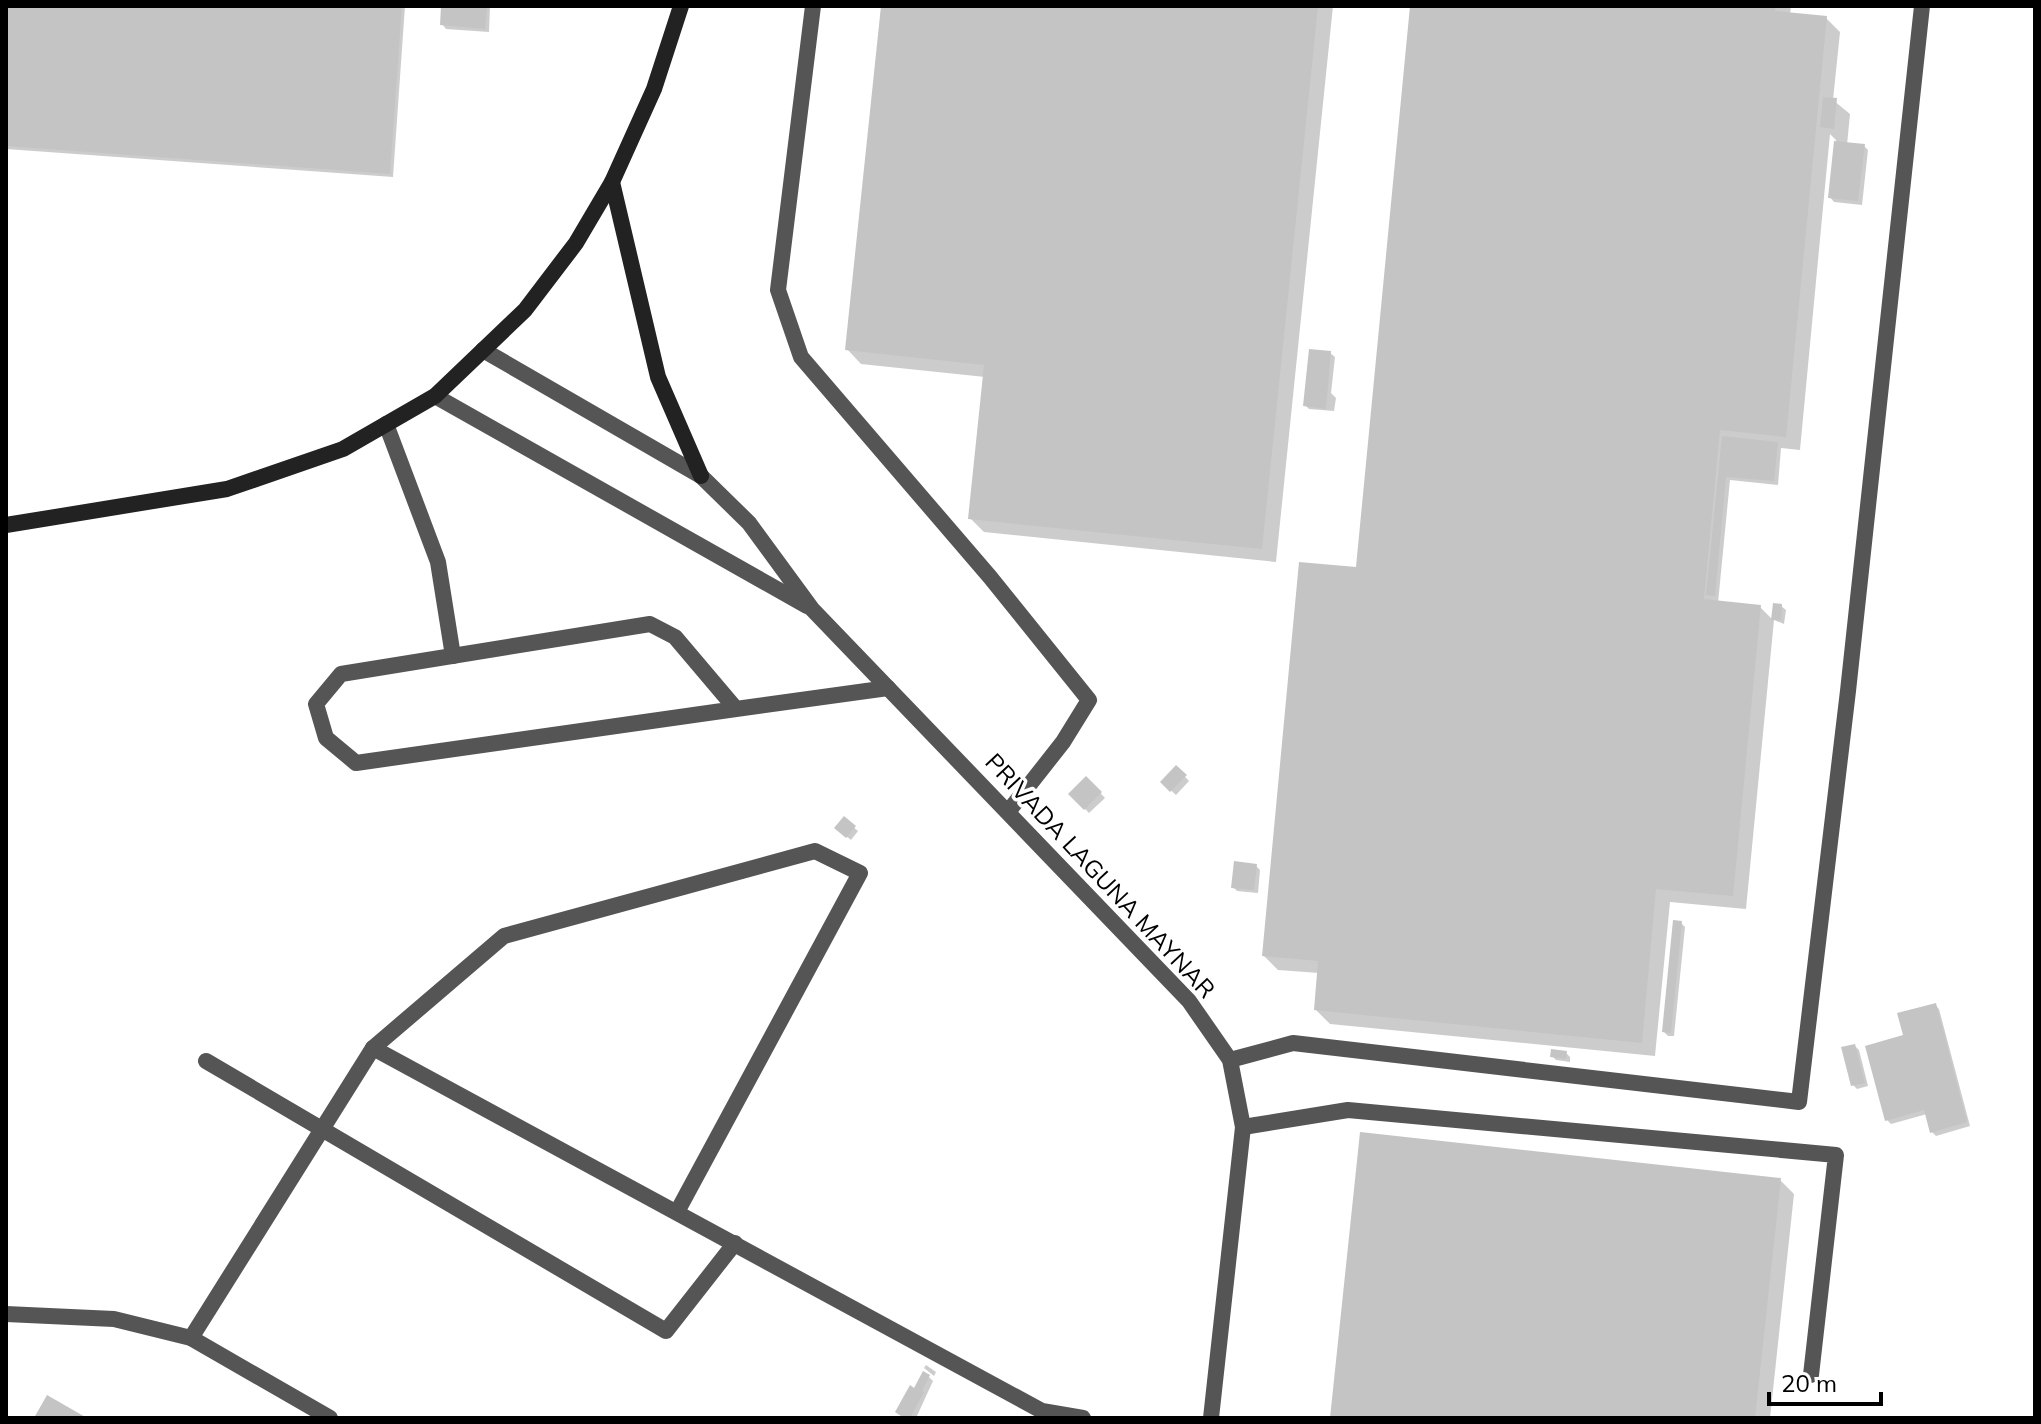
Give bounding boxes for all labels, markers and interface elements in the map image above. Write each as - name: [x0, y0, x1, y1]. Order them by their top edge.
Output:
- street label: PRIVADA LAGUNA MAYNAR: [979, 747, 1222, 1004]
- scale bar: [1769, 1356, 1881, 1406]
- text: 20 m: [1781, 1368, 1837, 1398]

